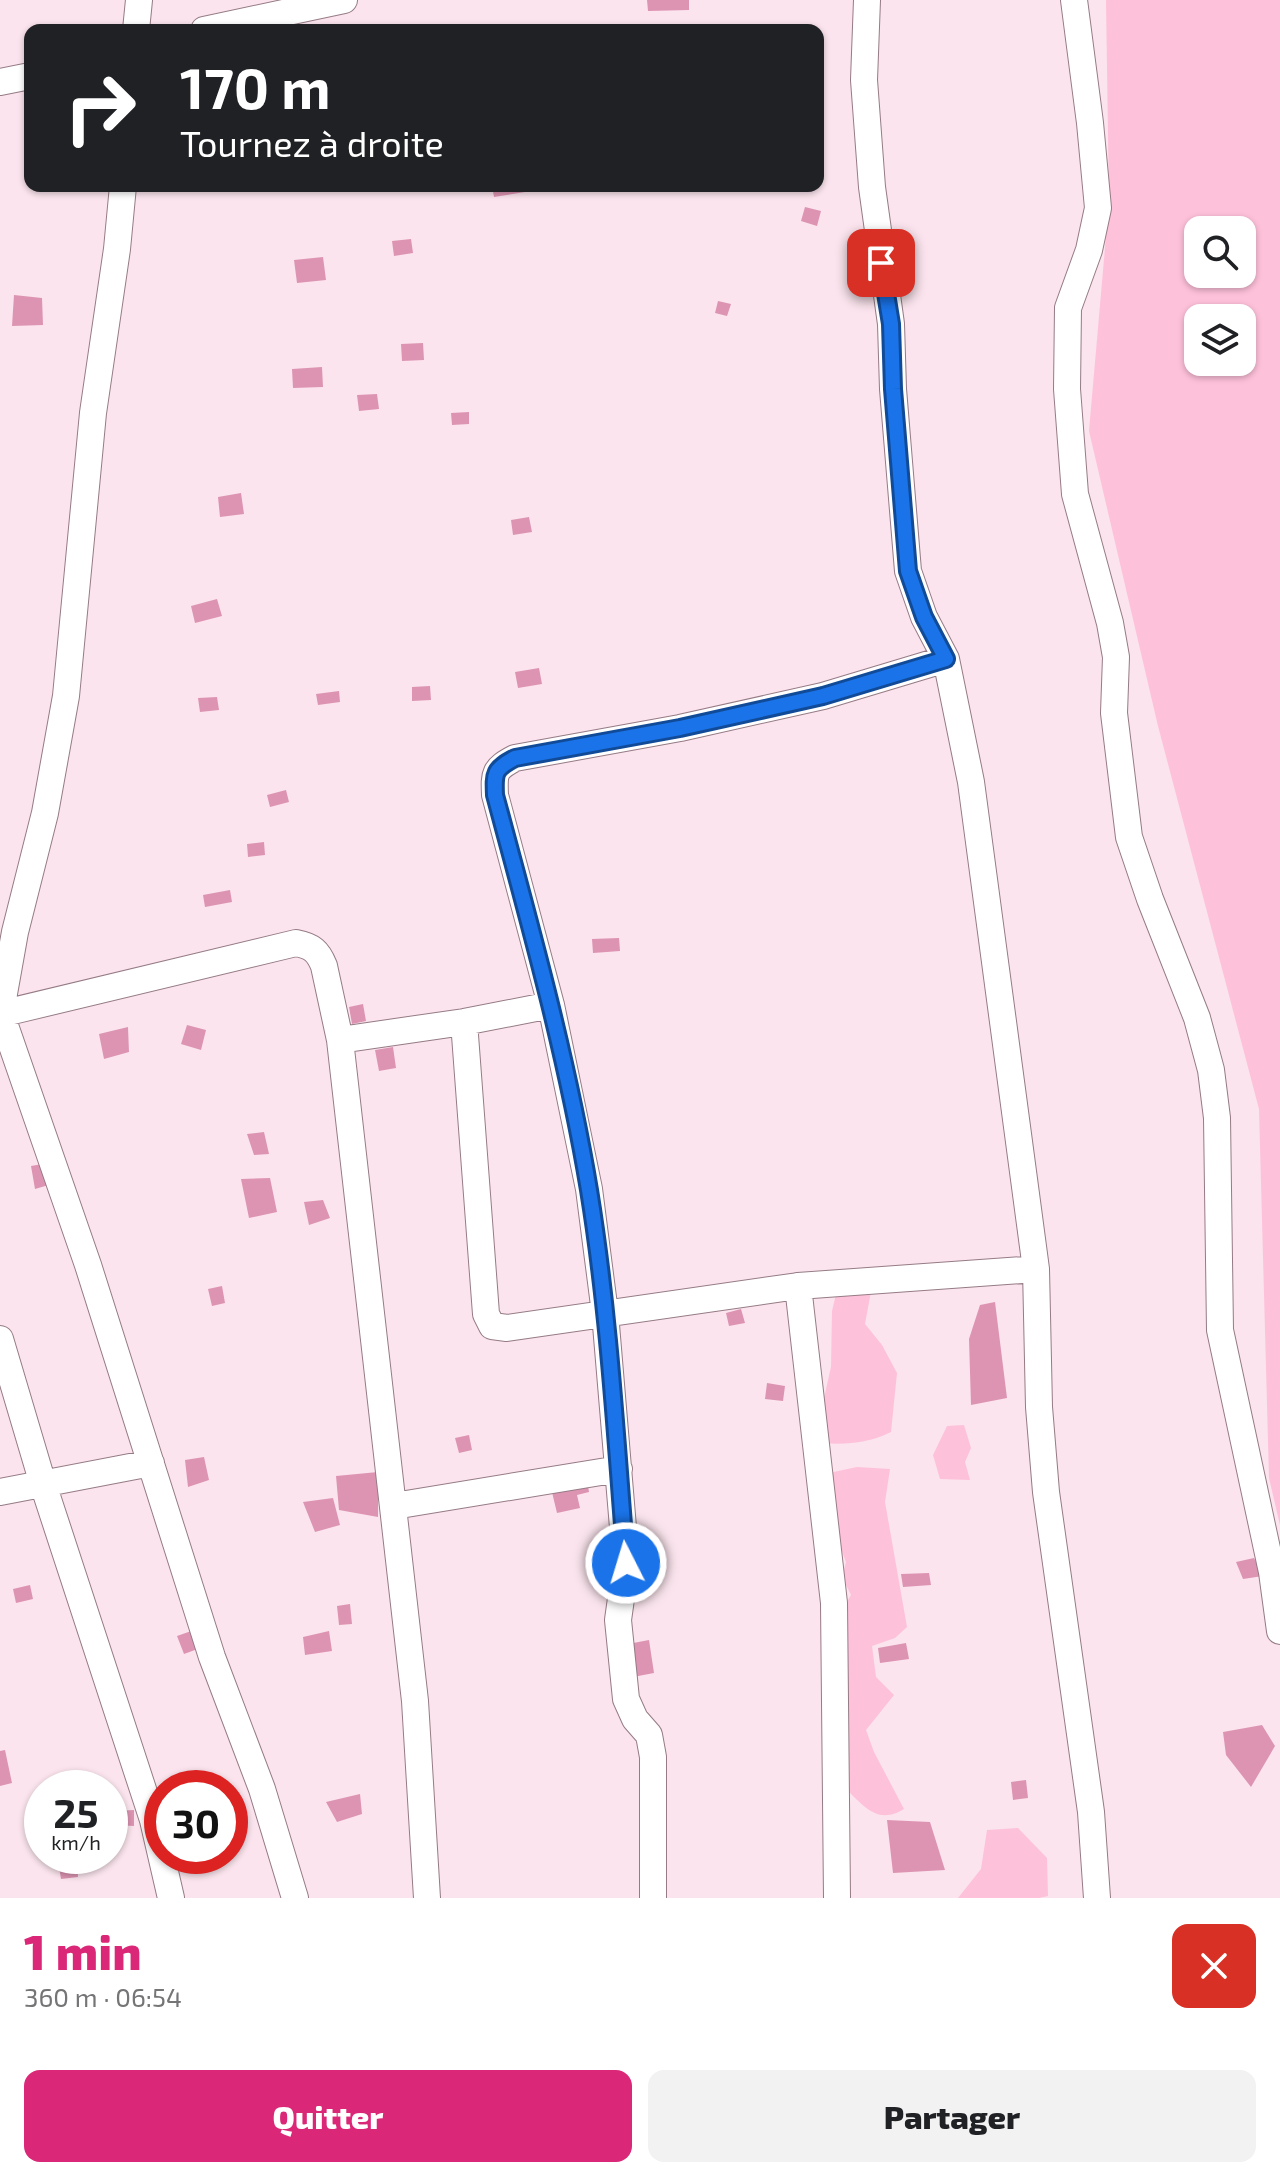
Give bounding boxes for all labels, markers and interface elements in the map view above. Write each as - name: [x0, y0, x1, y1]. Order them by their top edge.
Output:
- text: 170 m: [180, 53, 331, 120]
- icon: right: [48, 56, 152, 160]
- text: Tournez à droite: [180, 121, 444, 164]
- map controls: [1184, 216, 1256, 376]
- button: search: [1184, 216, 1256, 288]
- pin: [847, 229, 915, 297]
- icon: arrive: [859, 241, 903, 285]
- button: layers: [1184, 304, 1256, 376]
- position arrow: [584, 1521, 668, 1605]
- speed limit sign: 30: [144, 1770, 248, 1874]
- text: 25: [53, 1788, 99, 1836]
- text: km/h: [51, 1830, 101, 1854]
- text: 1 min: [24, 1922, 142, 1980]
- button: close: [1172, 1924, 1256, 2008]
- text: 360 m · 06:54: [24, 1981, 182, 2012]
- button: Quitter: [24, 2070, 632, 2162]
- button: Partager: [648, 2070, 1256, 2162]

